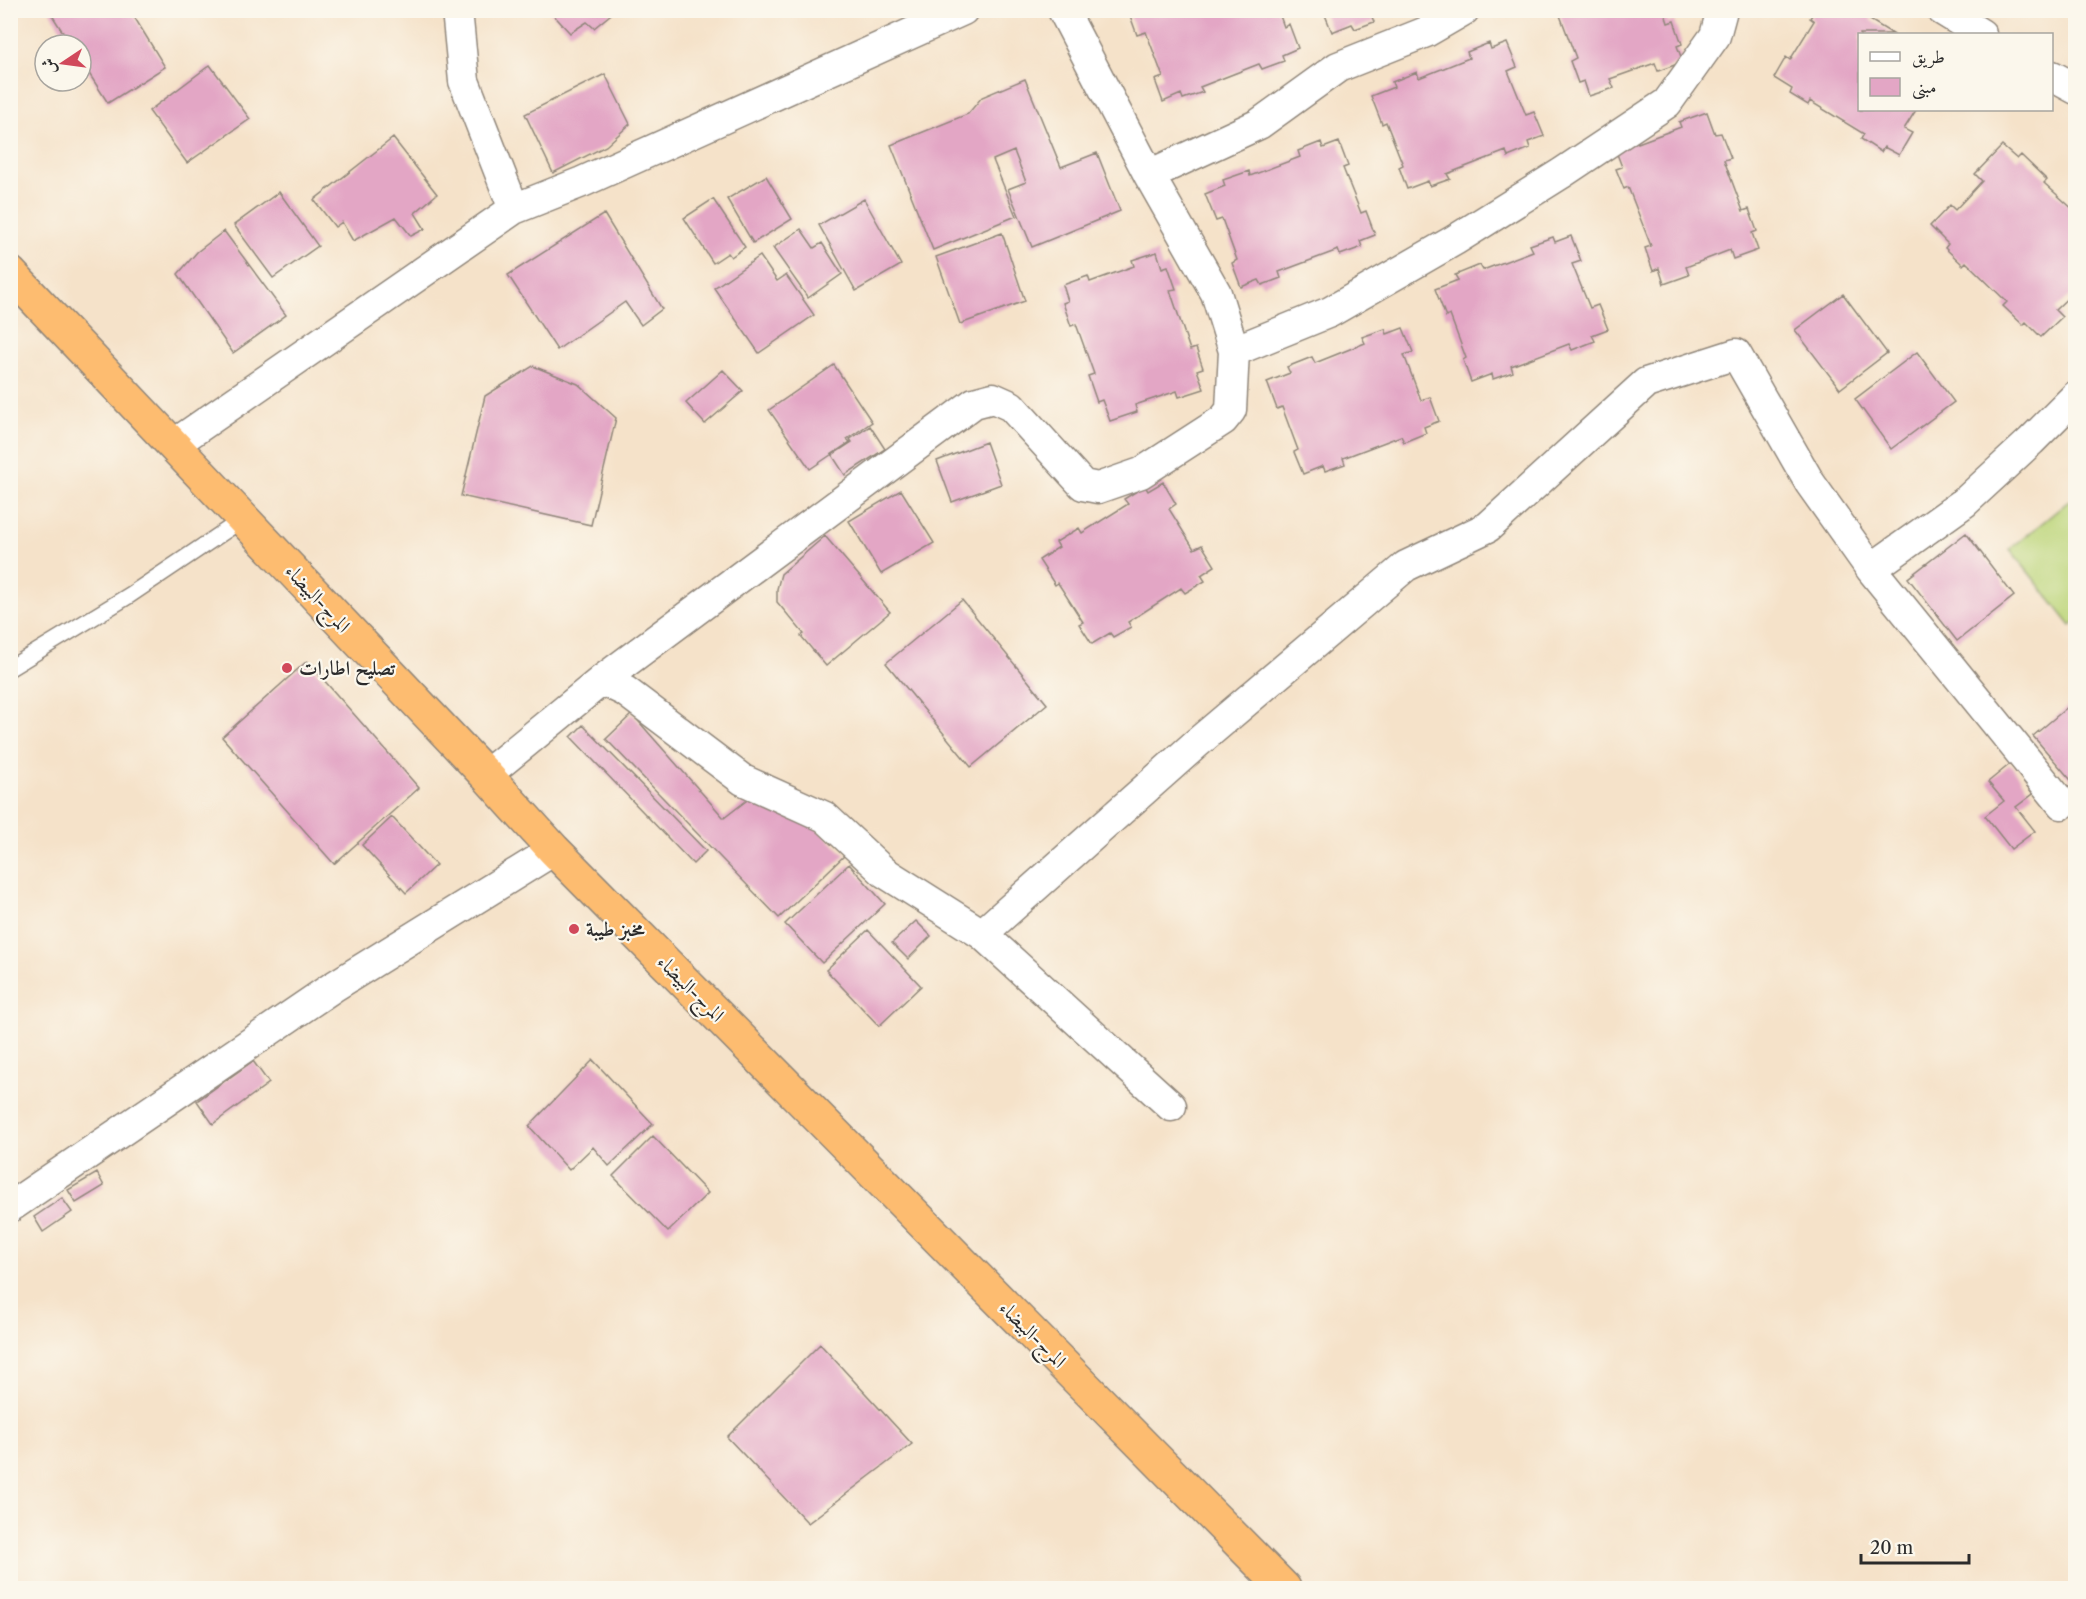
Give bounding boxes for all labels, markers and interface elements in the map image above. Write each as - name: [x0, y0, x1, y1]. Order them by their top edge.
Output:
- north arrow: [33, 33, 93, 93]
- legend: [1858, 33, 2053, 111]
- text: طريق: [1912, 46, 1945, 69]
- text: ش: [37, 56, 60, 76]
- text: مبنى: [1912, 76, 1937, 100]
- street label: المرج-البيضاء: [276, 559, 356, 641]
- place label: تصليح اطارات: [299, 656, 396, 686]
- marker: تصليح اطارات: [280, 661, 294, 675]
- place label: مخبز طيبة: [586, 917, 646, 942]
- marker: مخبز طيبة: [567, 922, 581, 936]
- street label: المرج-البيضاء: [648, 949, 730, 1031]
- street label: المرج-البيضاء: [990, 1295, 1072, 1377]
- scale bar: [1861, 1527, 1969, 1565]
- text: 20 m: [1870, 1537, 1914, 1559]

